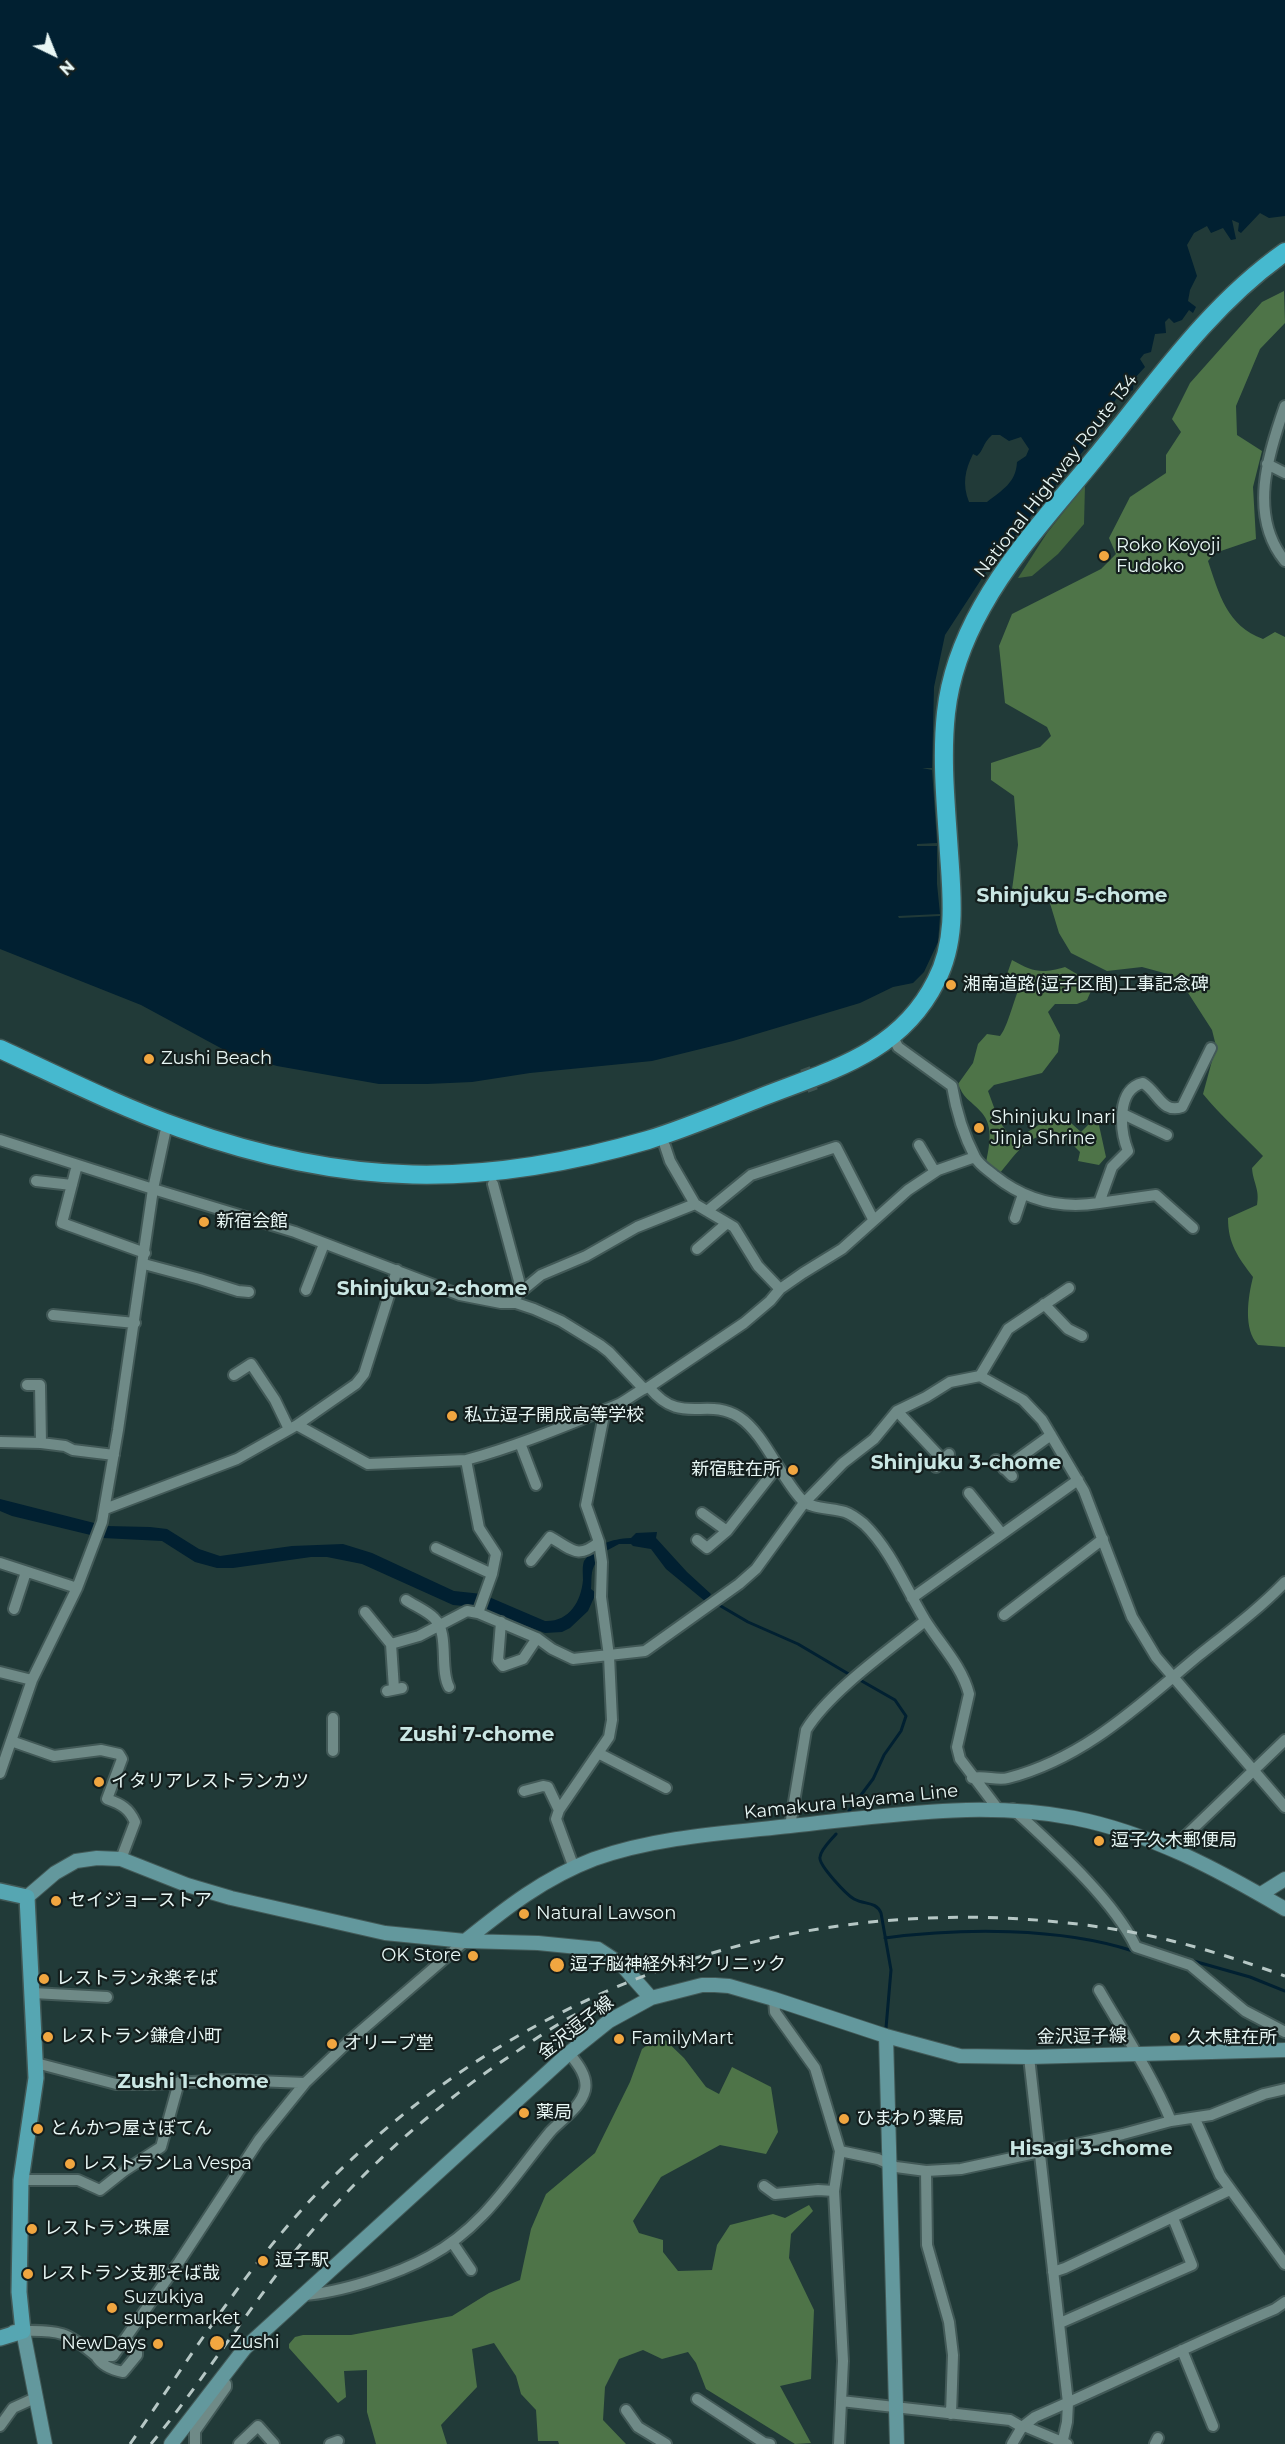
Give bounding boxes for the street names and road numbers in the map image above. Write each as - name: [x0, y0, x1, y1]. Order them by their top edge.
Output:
- street label: National Highway Route 134: [970, 370, 1142, 582]
- street label: Kamakura Hayama Line: [743, 1780, 959, 1824]
- street label: 金沢逗子線: [534, 1992, 618, 2064]
- street label: 金沢逗子線: [1037, 2025, 1127, 2049]

